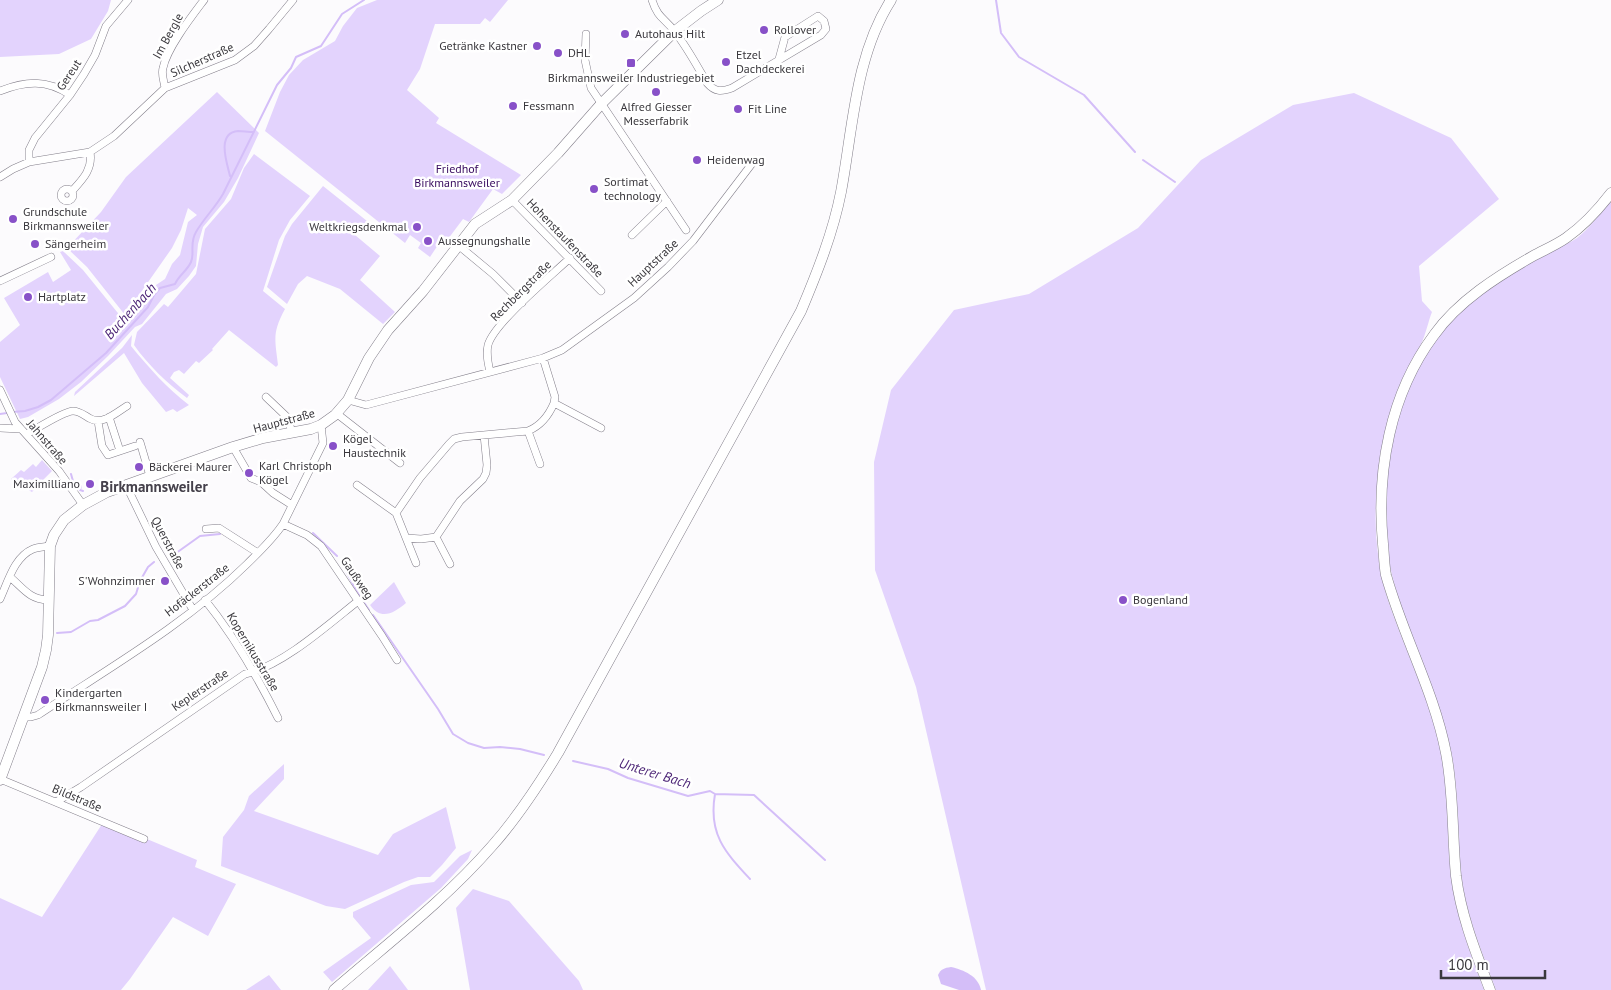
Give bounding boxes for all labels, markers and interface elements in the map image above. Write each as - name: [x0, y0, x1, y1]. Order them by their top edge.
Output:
- street label: Im Bergle: [149, 10, 186, 61]
- place label: Rollover: [774, 22, 816, 37]
- marker: Rollover: [758, 24, 770, 36]
- place label: Autohaus Hilt: [635, 26, 705, 41]
- marker: Autohaus Hilt: [619, 28, 631, 40]
- place label: Getränke Kastner: [439, 38, 527, 53]
- street label: Silcherstraße: [168, 39, 236, 80]
- marker: Getränke Kastner: [531, 40, 543, 52]
- place label: DHL: [568, 45, 590, 60]
- marker: DHL: [552, 47, 564, 59]
- place label: Etzel Dachdeckerei: [736, 47, 805, 76]
- street label: Gereut: [53, 56, 84, 93]
- marker: Etzel Dachdeckerei: [720, 56, 732, 68]
- marker: Birkmannsweiler Industriegebiet: [625, 57, 637, 69]
- place label: Birkmannsweiler Industriegebiet: [548, 70, 714, 85]
- marker: Alfred Giesser Messerfabrik: [650, 86, 662, 98]
- place label: Fessmann: [523, 98, 574, 113]
- place label: Alfred Giesser Messerfabrik: [620, 99, 692, 128]
- marker: Fessmann: [507, 100, 519, 112]
- place label: Fit Line: [748, 101, 787, 116]
- marker: Fit Line: [732, 103, 744, 115]
- place label: Heidenwag: [707, 152, 765, 167]
- marker: Heidenwag: [691, 154, 703, 166]
- park label: Friedhof Birkmannsweiler: [414, 161, 500, 190]
- place label: Sortimat technology: [604, 174, 661, 203]
- marker: Sortimat technology: [588, 183, 600, 195]
- street label: Hohenstaufenstraße: [524, 195, 607, 280]
- place label: Grundschule Birkmannsweiler: [23, 204, 109, 233]
- marker: Grundschule Birkmannsweiler: [7, 213, 19, 225]
- place label: Weltkriegsdenkmal: [309, 219, 407, 234]
- marker: Weltkriegsdenkmal: [411, 221, 423, 233]
- place label: Aussegnungshalle: [438, 233, 531, 248]
- marker: Aussegnungshalle: [422, 235, 434, 247]
- place label: Sängerheim: [45, 236, 106, 251]
- street label: Hauptstraße: [624, 236, 681, 290]
- marker: Sängerheim: [29, 238, 41, 250]
- street label: Rechbergstraße: [487, 257, 554, 324]
- water label: Buchenbach: [100, 279, 160, 343]
- place label: Hartplatz: [38, 289, 86, 304]
- marker: Hartplatz: [22, 291, 34, 303]
- street label: Hauptstraße: [251, 405, 316, 436]
- street label: Jahnstraße: [23, 415, 71, 467]
- place label: Kögel Haustechnik: [343, 431, 406, 460]
- marker: Kögel Haustechnik: [327, 440, 339, 452]
- place label: Karl Christoph Kögel: [259, 458, 332, 487]
- place label: Bäckerei Maurer: [149, 459, 232, 474]
- marker: Bäckerei Maurer: [133, 461, 145, 473]
- marker: Karl Christoph Kögel: [243, 467, 255, 479]
- place label: Maximilliano: [13, 476, 80, 491]
- district label: Birkmannsweiler: [100, 477, 208, 496]
- marker: Maximilliano: [84, 478, 96, 490]
- street label: Querstraße: [148, 514, 188, 572]
- street label: Gaußweg: [338, 554, 377, 602]
- street label: Hofäckerstraße: [161, 560, 232, 619]
- place label: S'Wohnzimmer: [78, 573, 155, 588]
- marker: S'Wohnzimmer: [159, 575, 171, 587]
- place label: Bogenland: [1133, 592, 1188, 607]
- marker: Bogenland: [1117, 594, 1129, 606]
- street label: Kopernikusstraße: [224, 610, 283, 694]
- street label: Keplerstraße: [168, 665, 231, 714]
- place label: Kindergarten Birkmannsweiler I: [55, 685, 147, 714]
- marker: Kindergarten Birkmannsweiler I: [39, 694, 51, 706]
- water label: Unterer Bach: [617, 754, 693, 792]
- street label: Bildstraße: [50, 780, 104, 815]
- scale bar: [1441, 948, 1545, 980]
- text: 100 m: [1448, 955, 1489, 974]

